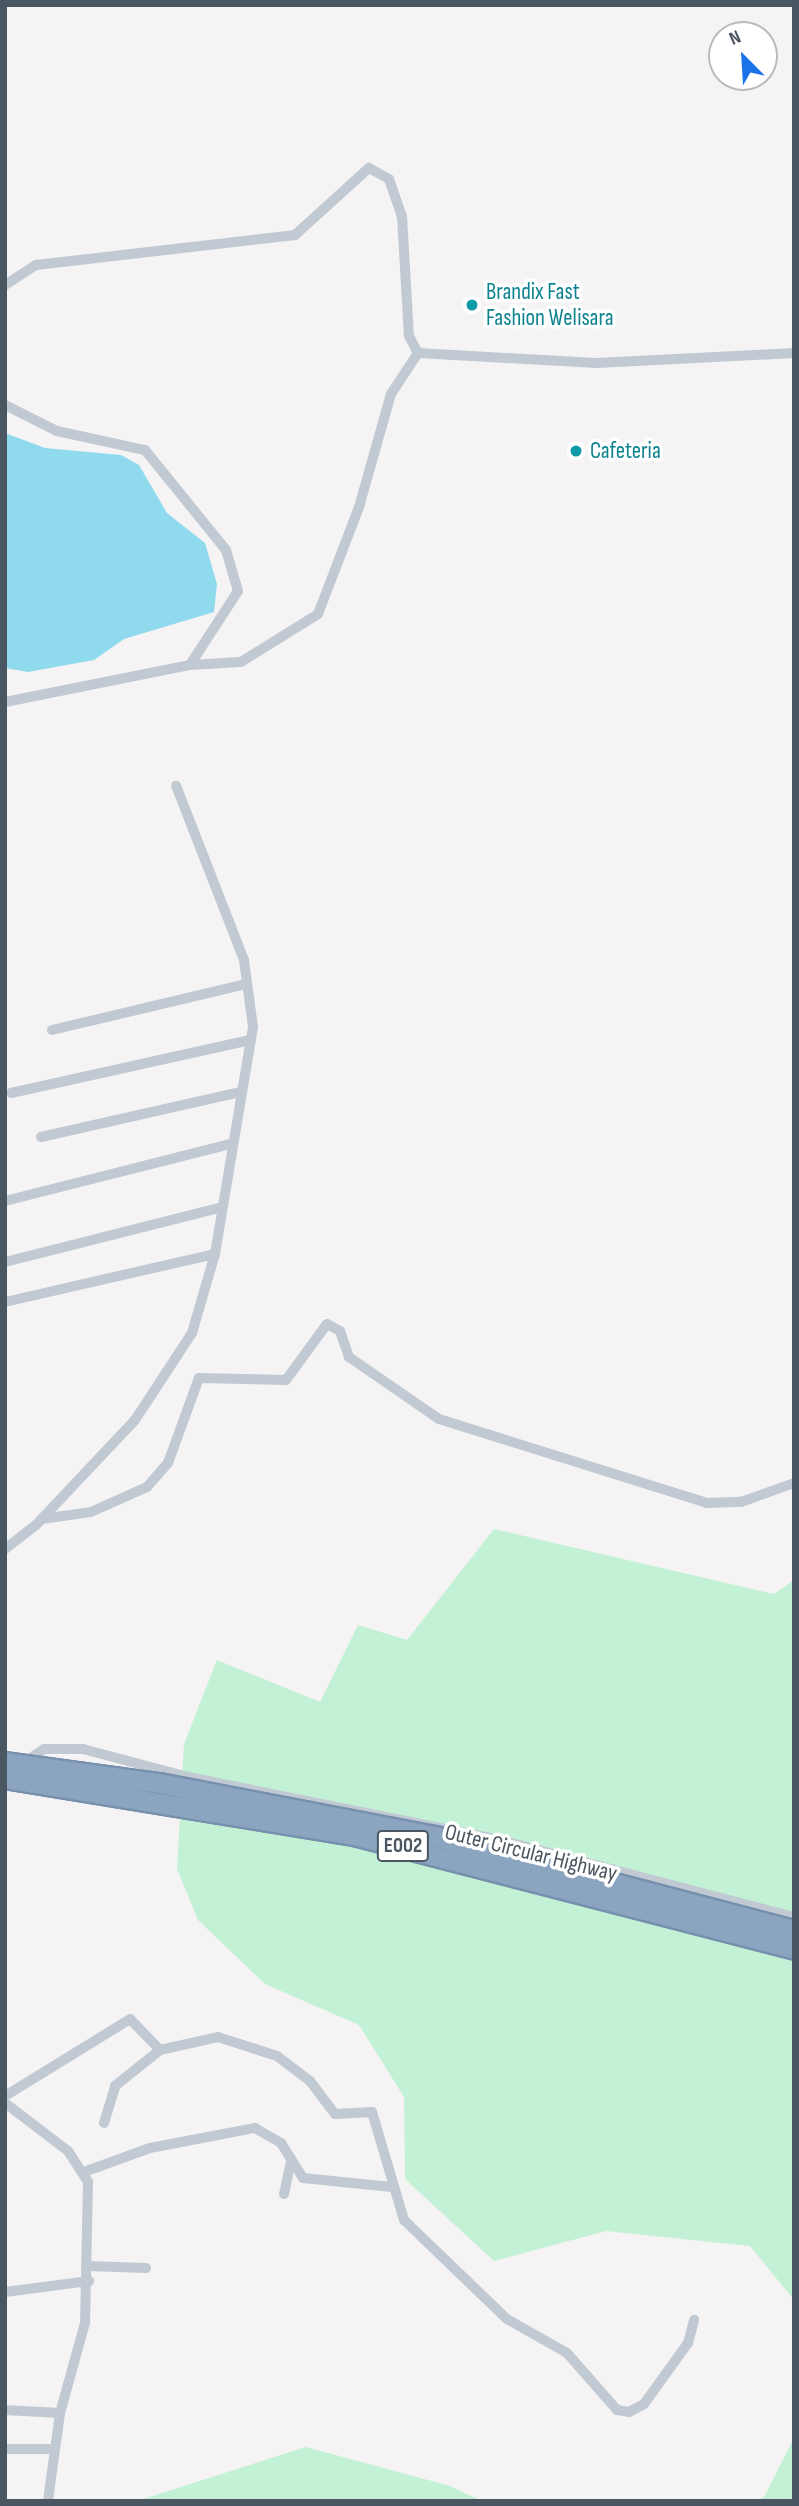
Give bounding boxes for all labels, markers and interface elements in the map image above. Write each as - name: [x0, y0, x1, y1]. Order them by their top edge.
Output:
- north arrow: [708, 21, 778, 91]
- text: N: [726, 26, 744, 51]
- place label: Brandix Fast Fashion Welisara: [486, 278, 614, 332]
- marker: Brandix Fast Fashion Welisara: [464, 297, 480, 313]
- place label: Cafeteria: [590, 437, 661, 465]
- marker: Cafeteria: [568, 443, 584, 459]
- street label: Outer Circular Highway: [442, 1818, 620, 1888]
- road number: E002: [377, 1828, 429, 1864]

